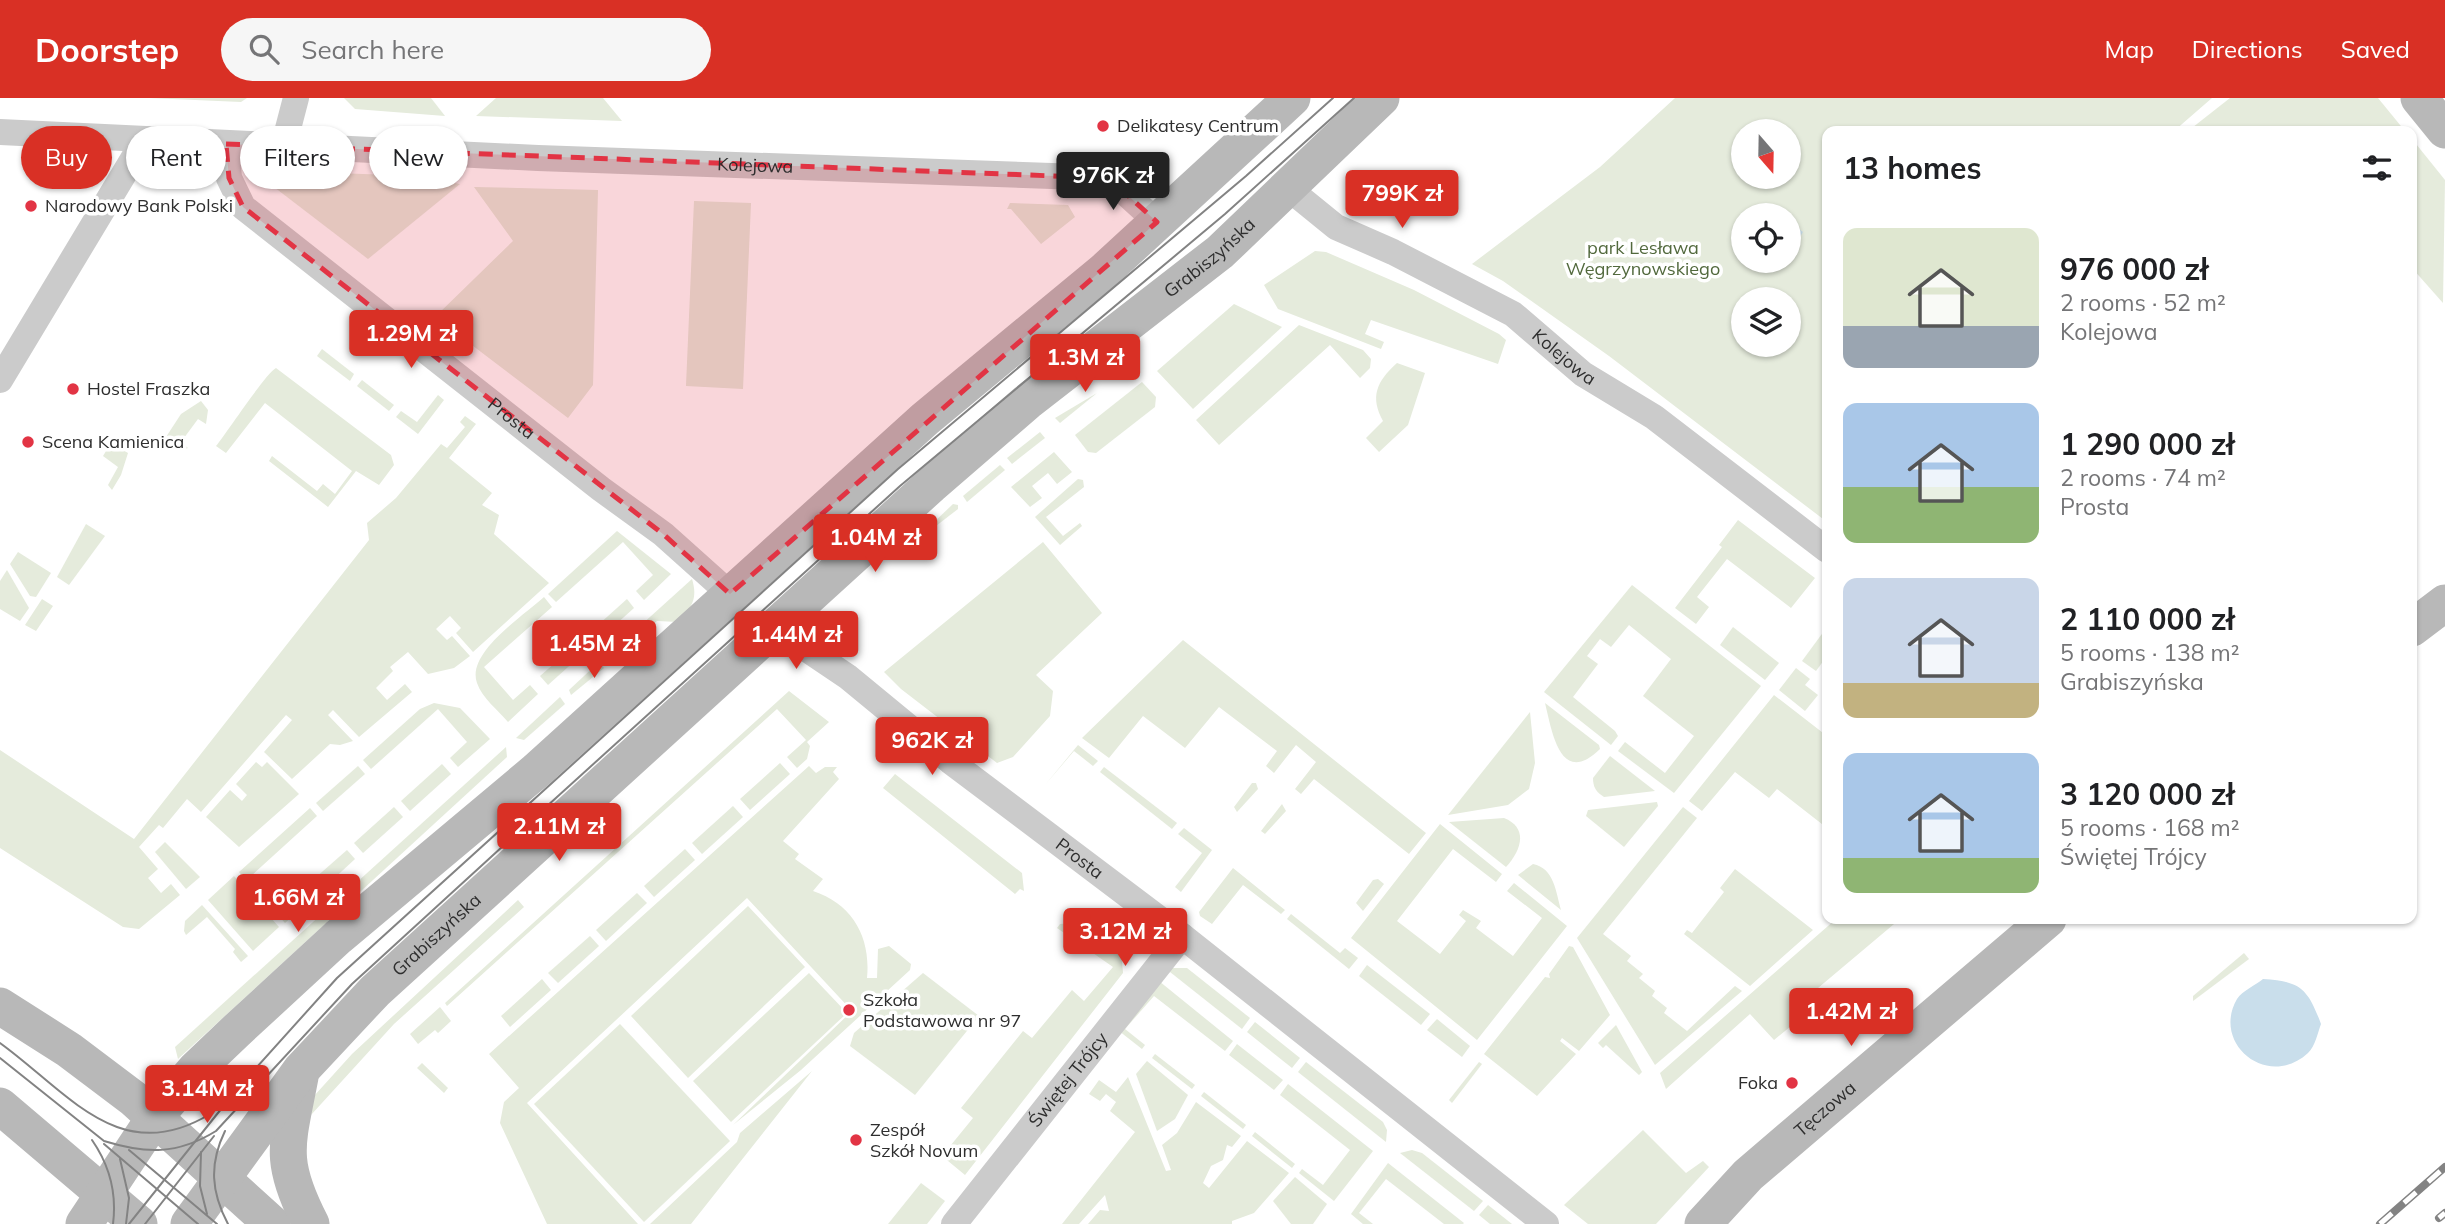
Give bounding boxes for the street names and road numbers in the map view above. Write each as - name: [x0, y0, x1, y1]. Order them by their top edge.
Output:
- street label: Kolejowa: [717, 152, 794, 178]
- street label: Grabiszyńska: [1159, 213, 1260, 302]
- street label: Kolejowa: [1528, 324, 1600, 390]
- street label: Prosta: [483, 392, 540, 444]
- street label: Prosta: [1051, 833, 1108, 884]
- street label: Grabiszyńska: [387, 888, 486, 981]
- street label: Świętej Trójcy: [1023, 1027, 1113, 1132]
- street label: Tęczowa: [1789, 1076, 1860, 1141]

